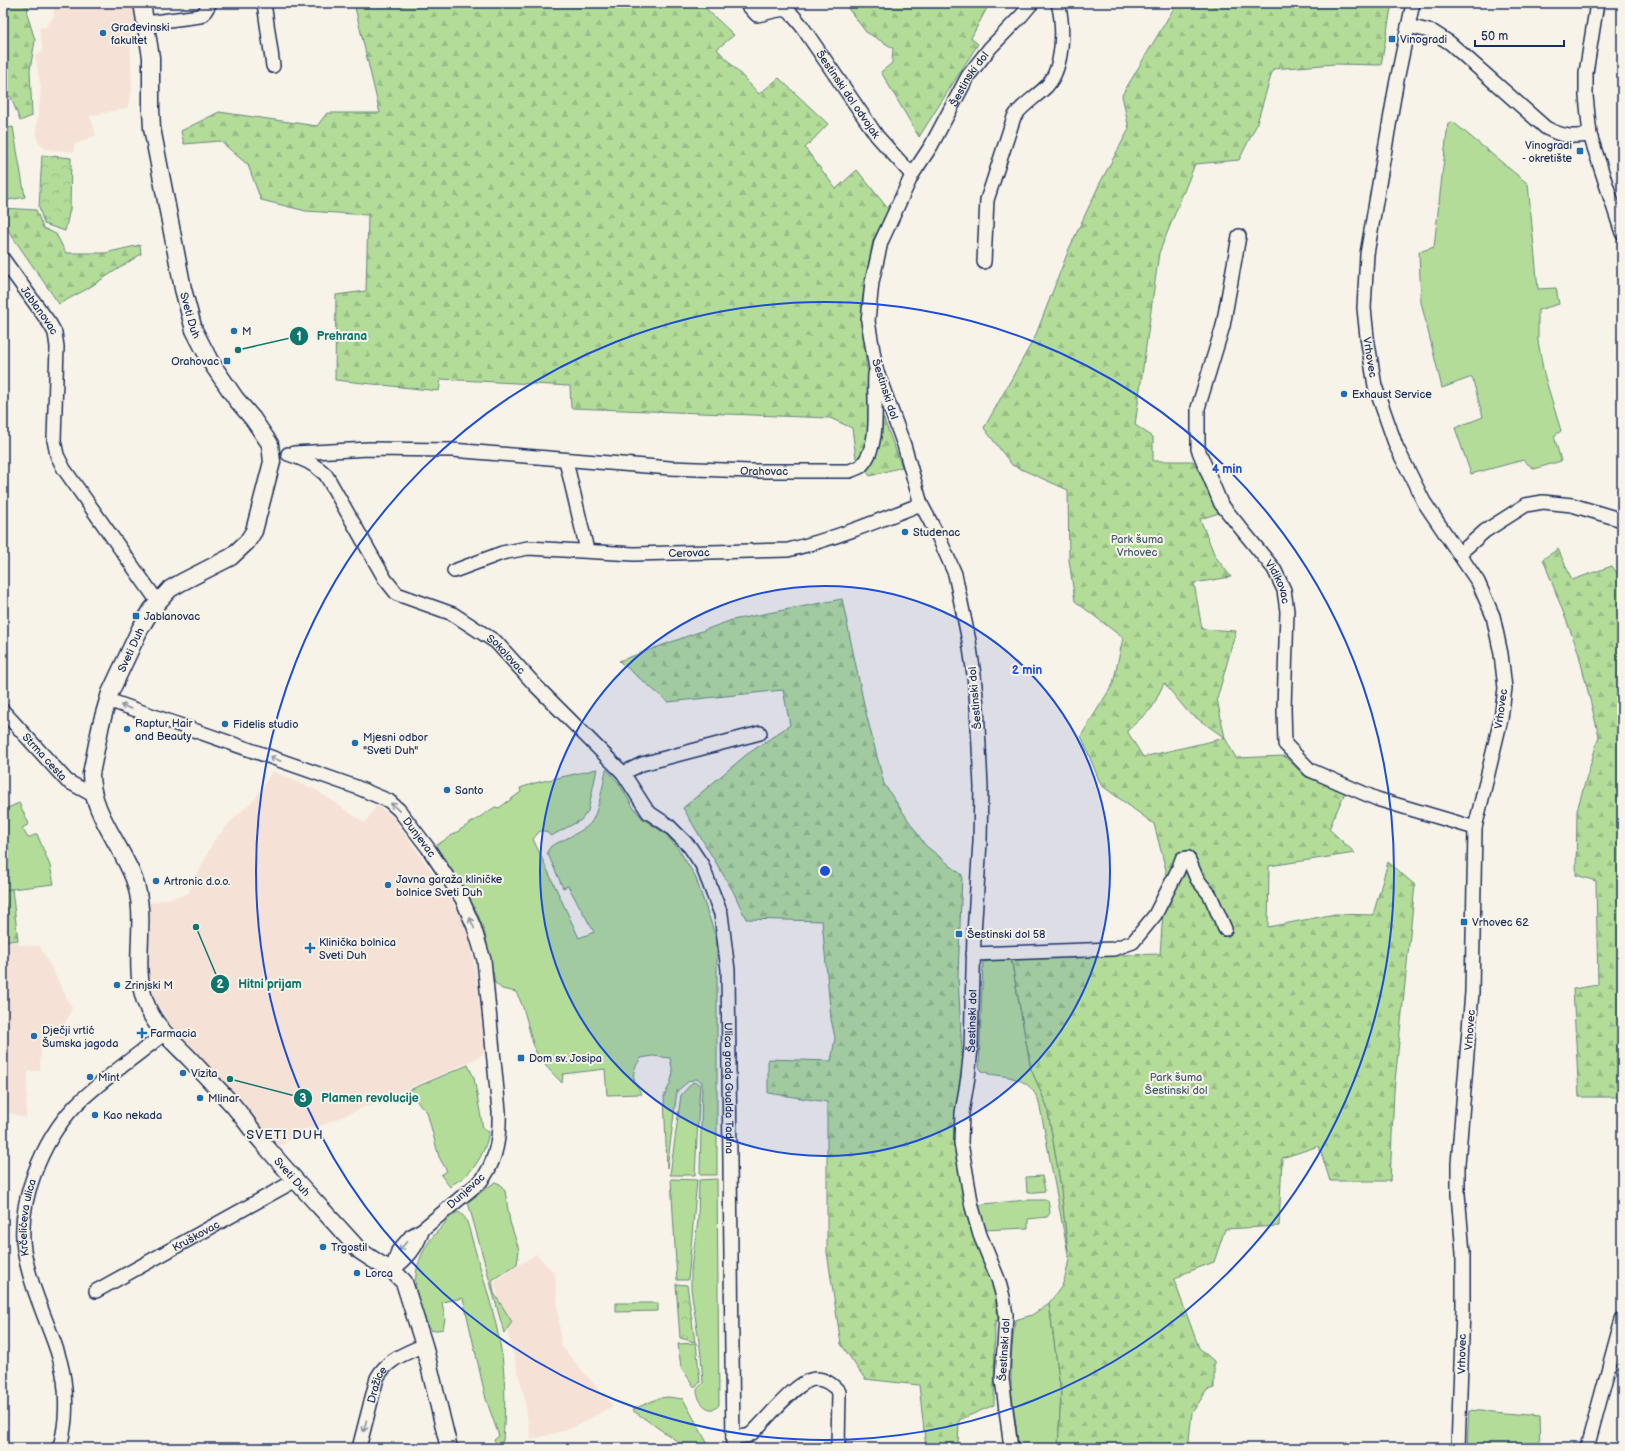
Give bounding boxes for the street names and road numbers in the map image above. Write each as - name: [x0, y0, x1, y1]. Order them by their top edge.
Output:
- street label: Šestinski dol odvojak: [814, 47, 883, 141]
- street label: Šestinski dol: [946, 49, 991, 109]
- street label: Jablanovac: [18, 283, 61, 337]
- street label: Sveti Duh: [178, 291, 204, 341]
- street label: Vrhovec: [1361, 336, 1380, 379]
- street label: Šestinski dol: [869, 357, 902, 421]
- street label: Orahovac: [740, 464, 788, 478]
- street label: Cerovac: [668, 546, 710, 560]
- street label: Vidikovac: [1263, 557, 1292, 605]
- street label: Sveti Duh: [115, 626, 147, 674]
- street label: Sokolovac: [484, 631, 528, 677]
- street label: Šestinski dol: [965, 666, 984, 730]
- street label: Vrhovec: [1492, 688, 1510, 730]
- street label: Strma cesta: [20, 730, 70, 783]
- street label: Dunjevac: [400, 814, 439, 860]
- street label: Šestinski dol: [963, 989, 979, 1053]
- street label: Vrhovec: [1462, 1009, 1478, 1051]
- street label: Ulica grada Gualda Tadina: [722, 1022, 736, 1154]
- street label: Sveti Duh: [272, 1155, 313, 1199]
- street label: Dunjevac: [444, 1170, 488, 1211]
- street label: Krčelićeva ulica: [16, 1177, 39, 1257]
- street label: Kruškovac: [170, 1217, 222, 1254]
- street label: Šestinski dol: [994, 1318, 1012, 1381]
- street label: Vrhovec: [1455, 1333, 1469, 1374]
- street label: Dražice: [364, 1363, 390, 1404]

